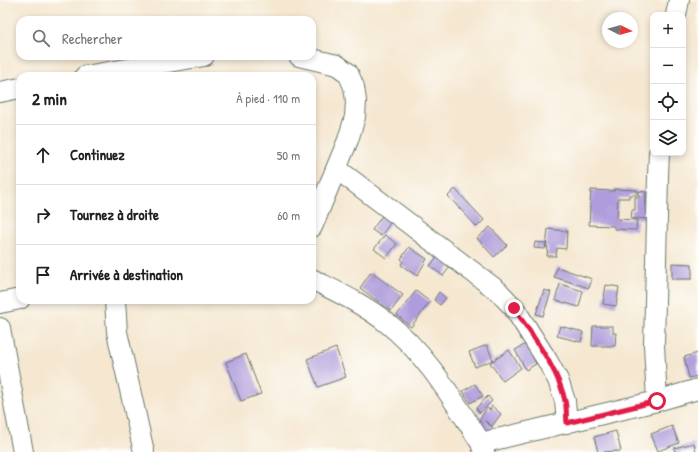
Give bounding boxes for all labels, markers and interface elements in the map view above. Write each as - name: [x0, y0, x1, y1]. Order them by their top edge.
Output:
- north arrow: [602, 12, 638, 48]
- map controls: [650, 12, 686, 156]
- button: +: [650, 12, 686, 48]
- search box: [16, 16, 316, 60]
- icon: search: [30, 27, 52, 49]
- text: Rechercher: [62, 28, 123, 49]
- button: −: [650, 48, 686, 84]
- button: locate: [650, 84, 686, 120]
- text: 2 min: [32, 87, 67, 110]
- text: À pied · 110 m: [236, 89, 300, 107]
- button: layers: [650, 120, 686, 156]
- icon: ahead: [32, 144, 54, 166]
- text: Continuez: [70, 144, 125, 165]
- text: 50 m: [277, 146, 300, 164]
- icon: right: [32, 204, 54, 226]
- text: Tournez à droite: [70, 204, 159, 225]
- text: 60 m: [277, 206, 300, 224]
- icon: arrive: [32, 264, 54, 286]
- text: Arrivée à destination: [70, 264, 183, 285]
- route end: [505, 299, 523, 317]
- route start: [648, 392, 666, 410]

